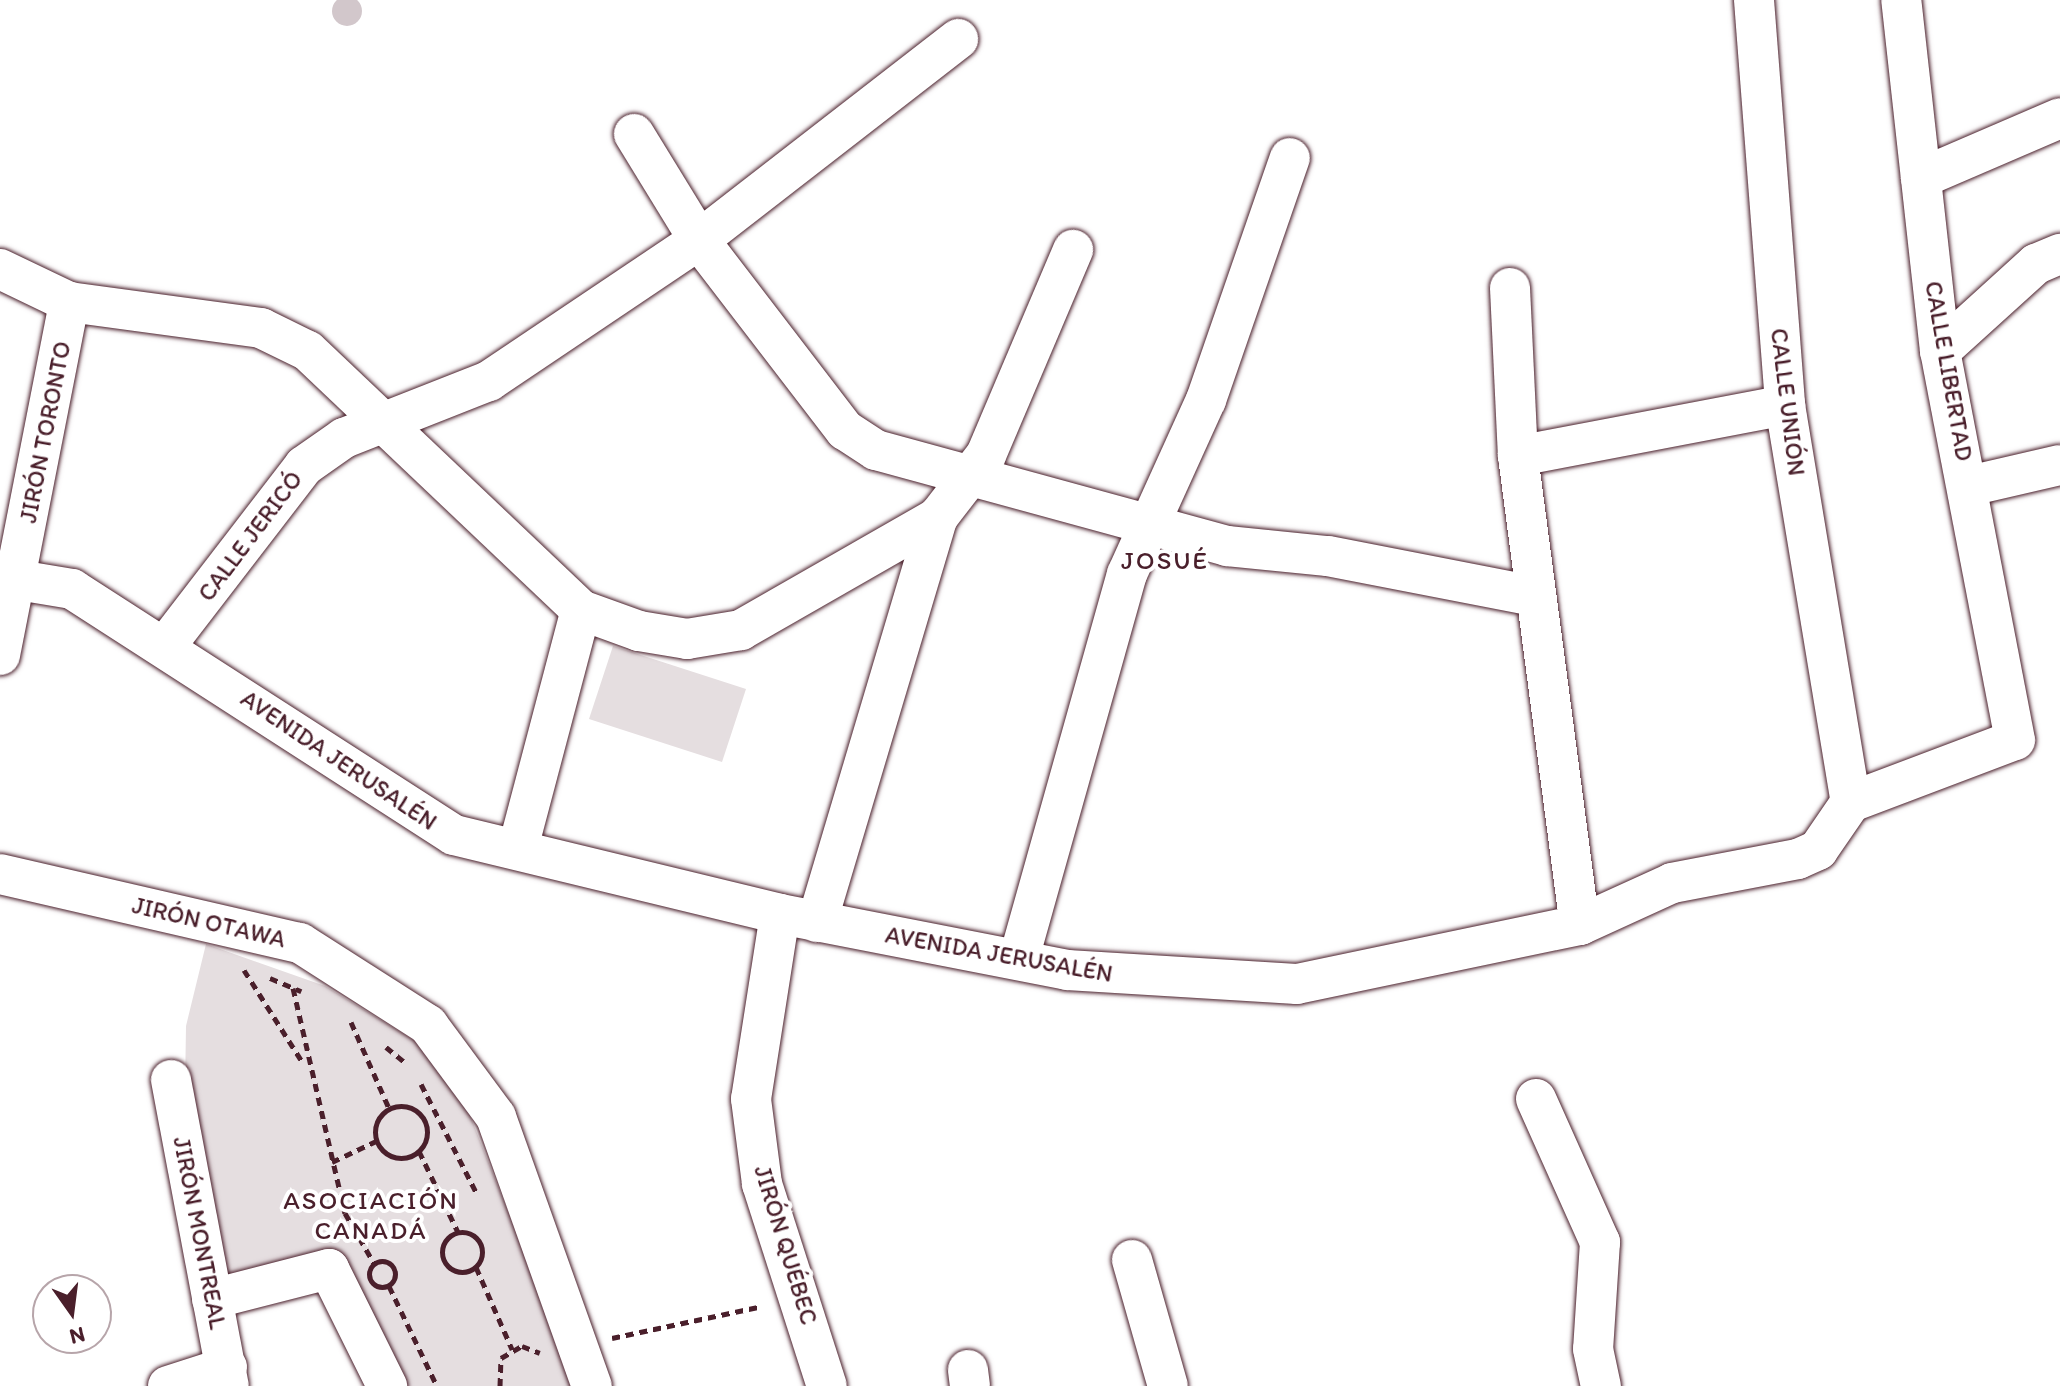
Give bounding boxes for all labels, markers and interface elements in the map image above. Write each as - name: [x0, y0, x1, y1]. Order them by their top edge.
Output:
- street label: CALLE LIBERTAD: [1919, 279, 1979, 463]
- street label: CALLE UNIÓN: [1765, 328, 1811, 476]
- street label: JIRÓN TORONTO: [13, 339, 77, 525]
- street label: CALLE JERICÓ: [193, 466, 307, 606]
- district label: JOSUÉ: [1121, 545, 1209, 577]
- street label: AVENIDA JERUSALÉN: [236, 684, 442, 836]
- street label: JIRÓN OTAWA: [130, 890, 288, 954]
- street label: AVENIDA JERUSALÉN: [883, 920, 1115, 988]
- street label: JIRÓN MONTREAL: [167, 1134, 233, 1332]
- street label: JIRÓN QUÉBEC: [748, 1162, 824, 1328]
- district label: ASOCIACIÓN CANADÁ: [285, 1185, 457, 1246]
- north arrow: [32, 1274, 112, 1354]
- text: N: [67, 1321, 88, 1351]

